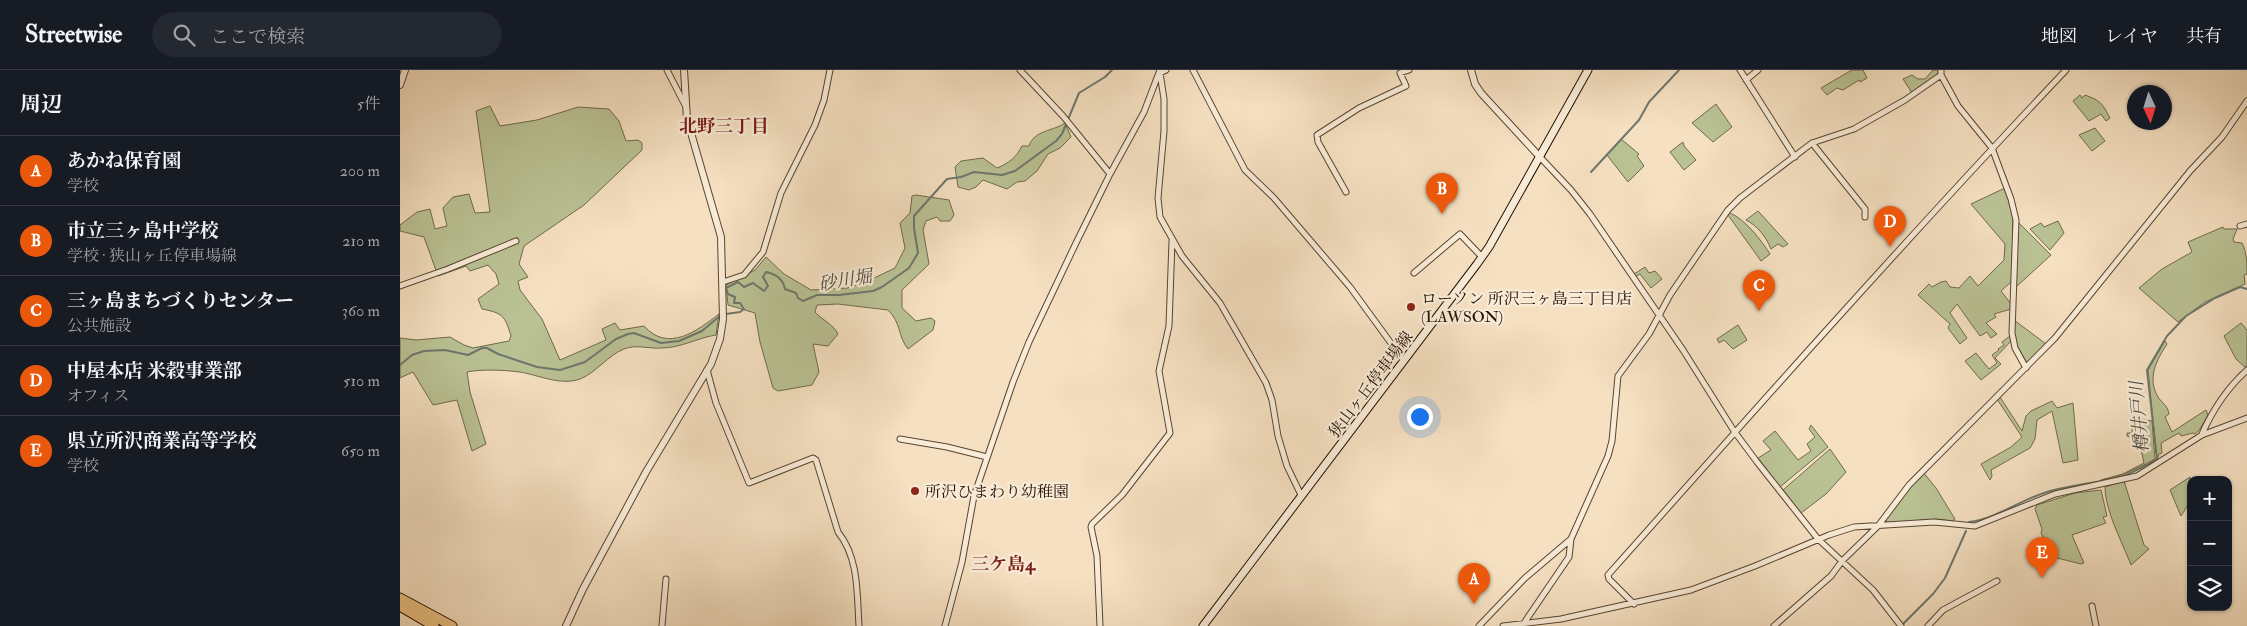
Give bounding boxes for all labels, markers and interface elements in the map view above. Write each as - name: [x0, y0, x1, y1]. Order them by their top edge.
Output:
- search box: [152, 12, 502, 57]
- text: Streetwise: [25, 19, 122, 50]
- icon: search: [170, 21, 198, 49]
- text: ここで検索: [210, 25, 305, 49]
- text: 地図: [2041, 25, 2077, 48]
- text: レイヤ: [2105, 25, 2158, 48]
- text: 共有: [2186, 25, 2222, 48]
- north arrow: [2127, 85, 2172, 130]
- text: 周辺: [20, 91, 62, 118]
- text: 5件: [357, 94, 380, 114]
- district label: 北野三丁目: [679, 115, 769, 138]
- text: あかね保育園: [67, 149, 181, 173]
- text: A: [31, 161, 41, 181]
- text: 200 m: [340, 161, 380, 181]
- pin: B: [1426, 173, 1458, 214]
- text: 学校: [67, 176, 99, 196]
- pin: D: [1874, 206, 1906, 247]
- text: 市立三ヶ島中学校: [67, 219, 219, 243]
- text: B: [31, 231, 41, 251]
- text: 210 m: [342, 231, 380, 251]
- text: 学校 · 狭山ヶ丘停車場線: [67, 246, 237, 266]
- water label: 砂川堀: [817, 264, 877, 296]
- pin: C: [1743, 270, 1775, 311]
- text: 三ヶ島まちづくりセンター: [67, 289, 294, 313]
- place label: ローソン 所沢三ヶ島三丁目店 (LAWSON): [1421, 289, 1632, 327]
- text: C: [30, 301, 42, 321]
- text: 360 m: [342, 301, 380, 321]
- marker: ローソン 所沢三ヶ島三丁目店 (LAWSON): [1405, 301, 1417, 313]
- text: 公共施設: [67, 316, 131, 336]
- street label: 狭山ヶ丘停車場線: [1324, 327, 1417, 442]
- text: 中屋本店 米穀事業部: [67, 359, 242, 383]
- text: D: [29, 371, 43, 391]
- text: 510 m: [343, 371, 380, 391]
- water label: 樽井戸川: [2125, 378, 2154, 454]
- text: オフィス: [67, 386, 129, 406]
- your location: [1407, 404, 1433, 430]
- text: 県立所沢商業高等学校: [67, 429, 257, 453]
- text: E: [30, 441, 42, 461]
- text: 650 m: [341, 441, 380, 461]
- text: 学校: [67, 456, 99, 476]
- map controls: [2187, 476, 2232, 611]
- button: +: [2187, 476, 2232, 521]
- place label: 所沢ひまわり幼稚園: [925, 482, 1069, 502]
- marker: 所沢ひまわり幼稚園: [909, 485, 921, 497]
- button: −: [2187, 521, 2232, 566]
- pin: E: [2026, 537, 2058, 578]
- district label: 三ケ島4: [971, 553, 1036, 576]
- pin: A: [1458, 563, 1490, 604]
- button: layers: [2187, 566, 2232, 611]

